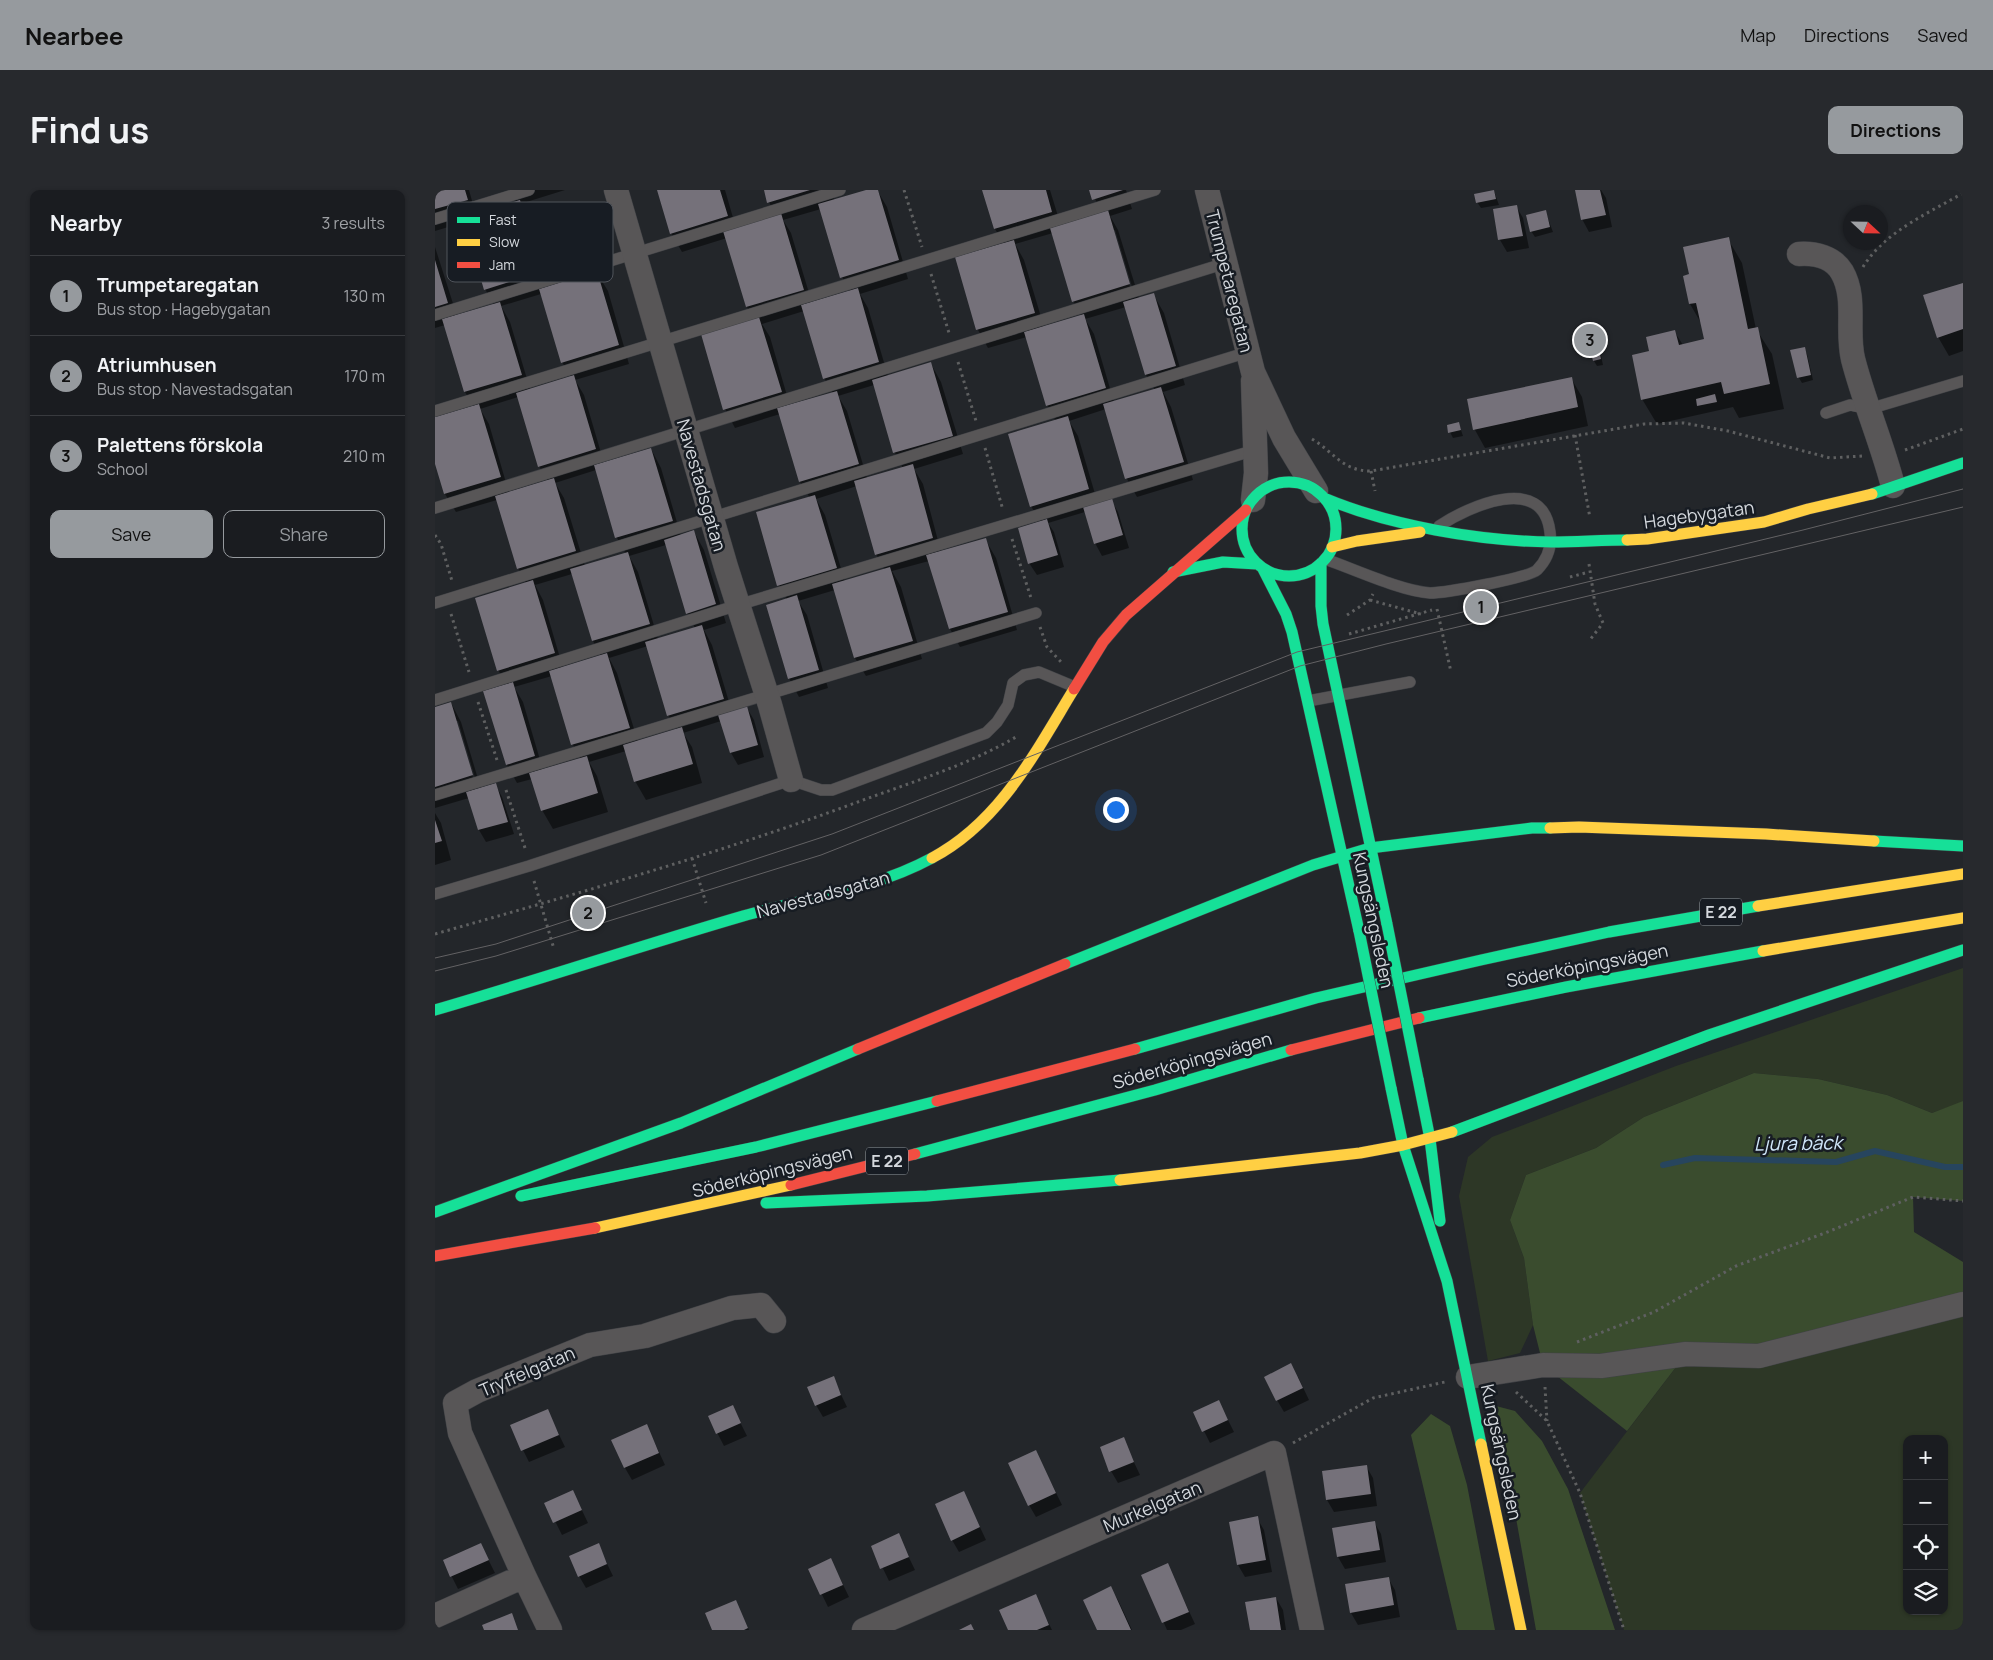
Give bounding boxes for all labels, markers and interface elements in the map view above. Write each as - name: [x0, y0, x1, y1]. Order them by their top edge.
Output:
- text: Nearbee: [25, 19, 124, 52]
- text: Map: [1740, 23, 1776, 47]
- text: Directions: [1804, 23, 1889, 47]
- text: Saved: [1917, 23, 1968, 47]
- text: Find us: [30, 106, 149, 154]
- button: Directions: [1828, 106, 1963, 154]
- legend: [447, 202, 613, 282]
- north arrow: [1843, 205, 1888, 250]
- street label: Trumpetaregatan: [1201, 207, 1259, 355]
- text: Nearby: [50, 209, 122, 237]
- text: Fast: [489, 210, 517, 229]
- text: 3 results: [322, 212, 385, 234]
- text: Slow: [489, 232, 520, 251]
- text: Jam: [489, 255, 515, 274]
- text: Trumpetaregatan: [97, 272, 259, 298]
- text: 1: [62, 285, 70, 307]
- text: 130 m: [343, 285, 385, 307]
- text: Bus stop · Hagebygatan: [97, 298, 270, 320]
- pin: 3: [1574, 321, 1606, 359]
- text: Atriumhusen: [97, 352, 217, 378]
- text: 2: [61, 365, 71, 387]
- text: 170 m: [344, 365, 385, 387]
- text: Bus stop · Navestadsgatan: [97, 378, 293, 400]
- street label: Navestadsgatan: [672, 416, 732, 554]
- text: Palettens förskola: [97, 432, 263, 458]
- text: 3: [61, 445, 71, 467]
- text: 210 m: [343, 445, 385, 467]
- text: School: [97, 458, 148, 480]
- street label: Hagebygatan: [1642, 494, 1756, 534]
- button: Save: [50, 510, 213, 558]
- button: Share: [223, 510, 385, 558]
- pin: 1: [1465, 588, 1497, 626]
- your location: [1103, 797, 1129, 823]
- street label: Kungsängsleden: [1348, 850, 1400, 990]
- street label: Navestadsgatan: [754, 865, 892, 923]
- pin: 2: [572, 894, 604, 932]
- road number: E 22: [1700, 899, 1742, 926]
- street label: Söderköpingsvägen: [1504, 938, 1670, 992]
- street label: Söderköpingsvägen: [1110, 1026, 1274, 1094]
- water label: Ljura bäck: [1754, 1129, 1845, 1157]
- street label: Söderköpingsvägen: [689, 1139, 855, 1203]
- road number: E 22: [866, 1148, 908, 1174]
- street label: Tryffelgatan: [476, 1340, 578, 1402]
- street label: Kungsängsleden: [1476, 1382, 1528, 1522]
- map controls: [1903, 1435, 1948, 1615]
- button: +: [1903, 1435, 1948, 1480]
- street label: Murkelgatan: [1099, 1475, 1205, 1537]
- button: −: [1903, 1480, 1948, 1525]
- button: locate: [1903, 1525, 1948, 1570]
- button: layers: [1903, 1570, 1948, 1615]

